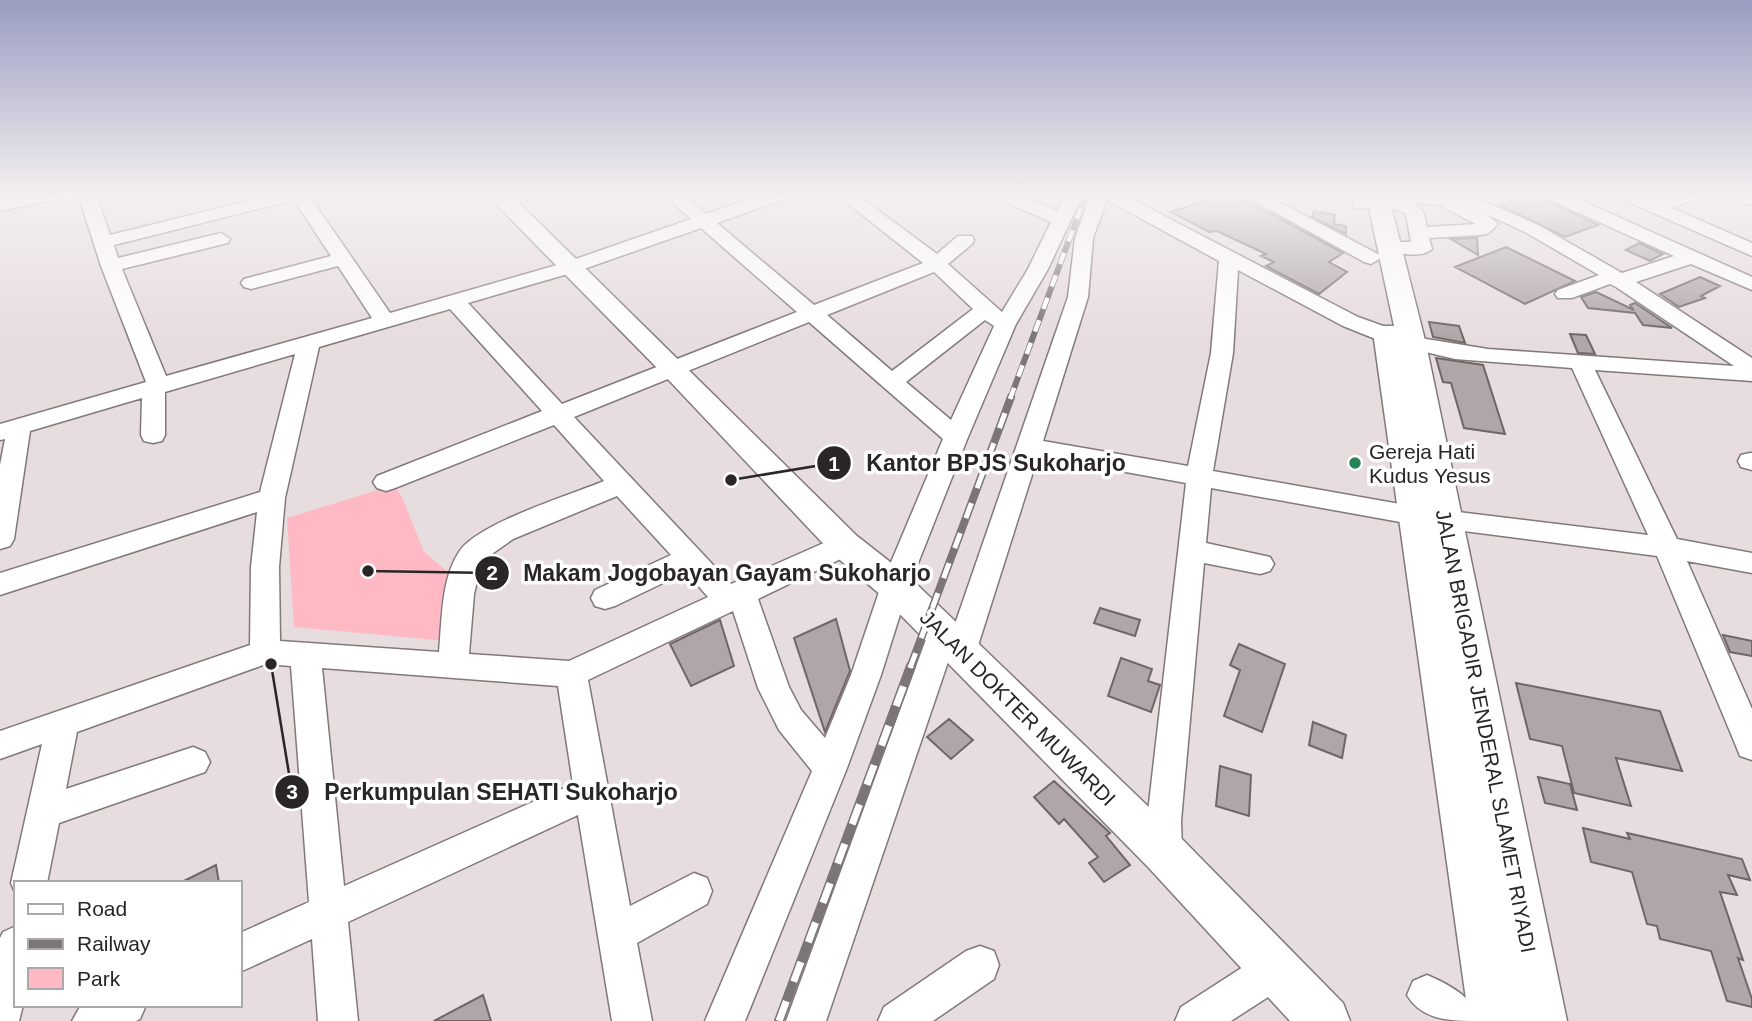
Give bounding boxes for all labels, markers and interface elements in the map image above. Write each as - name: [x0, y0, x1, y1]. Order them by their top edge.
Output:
- place label: Gereja Hati Kudus Yesus: [1369, 440, 1490, 487]
- callout: Kantor BPJS Sukoharjo: [817, 441, 1139, 485]
- text: Kantor BPJS Sukoharjo: [866, 450, 1126, 476]
- text: 1: [828, 452, 840, 475]
- marker: Gereja Hati Kudus Yesus: [1347, 455, 1363, 471]
- street label: JALAN BRIGADIR JENDERAL SLAMET RIYADI: [1432, 507, 1540, 955]
- callout: Makam Jogobayan Gayam Sukoharjo: [474, 551, 945, 595]
- text: Makam Jogobayan Gayam Sukoharjo: [523, 560, 931, 586]
- text: 2: [486, 561, 498, 584]
- street label: JALAN DOKTER MUWARDI: [916, 606, 1120, 810]
- callout: Perkumpulan SEHATI Sukoharjo: [275, 770, 691, 814]
- text: Perkumpulan SEHATI Sukoharjo: [324, 779, 678, 805]
- text: 3: [286, 780, 298, 803]
- legend: [14, 881, 242, 1007]
- text: Road: [77, 897, 127, 920]
- text: Railway: [77, 932, 151, 955]
- text: Park: [77, 967, 121, 990]

